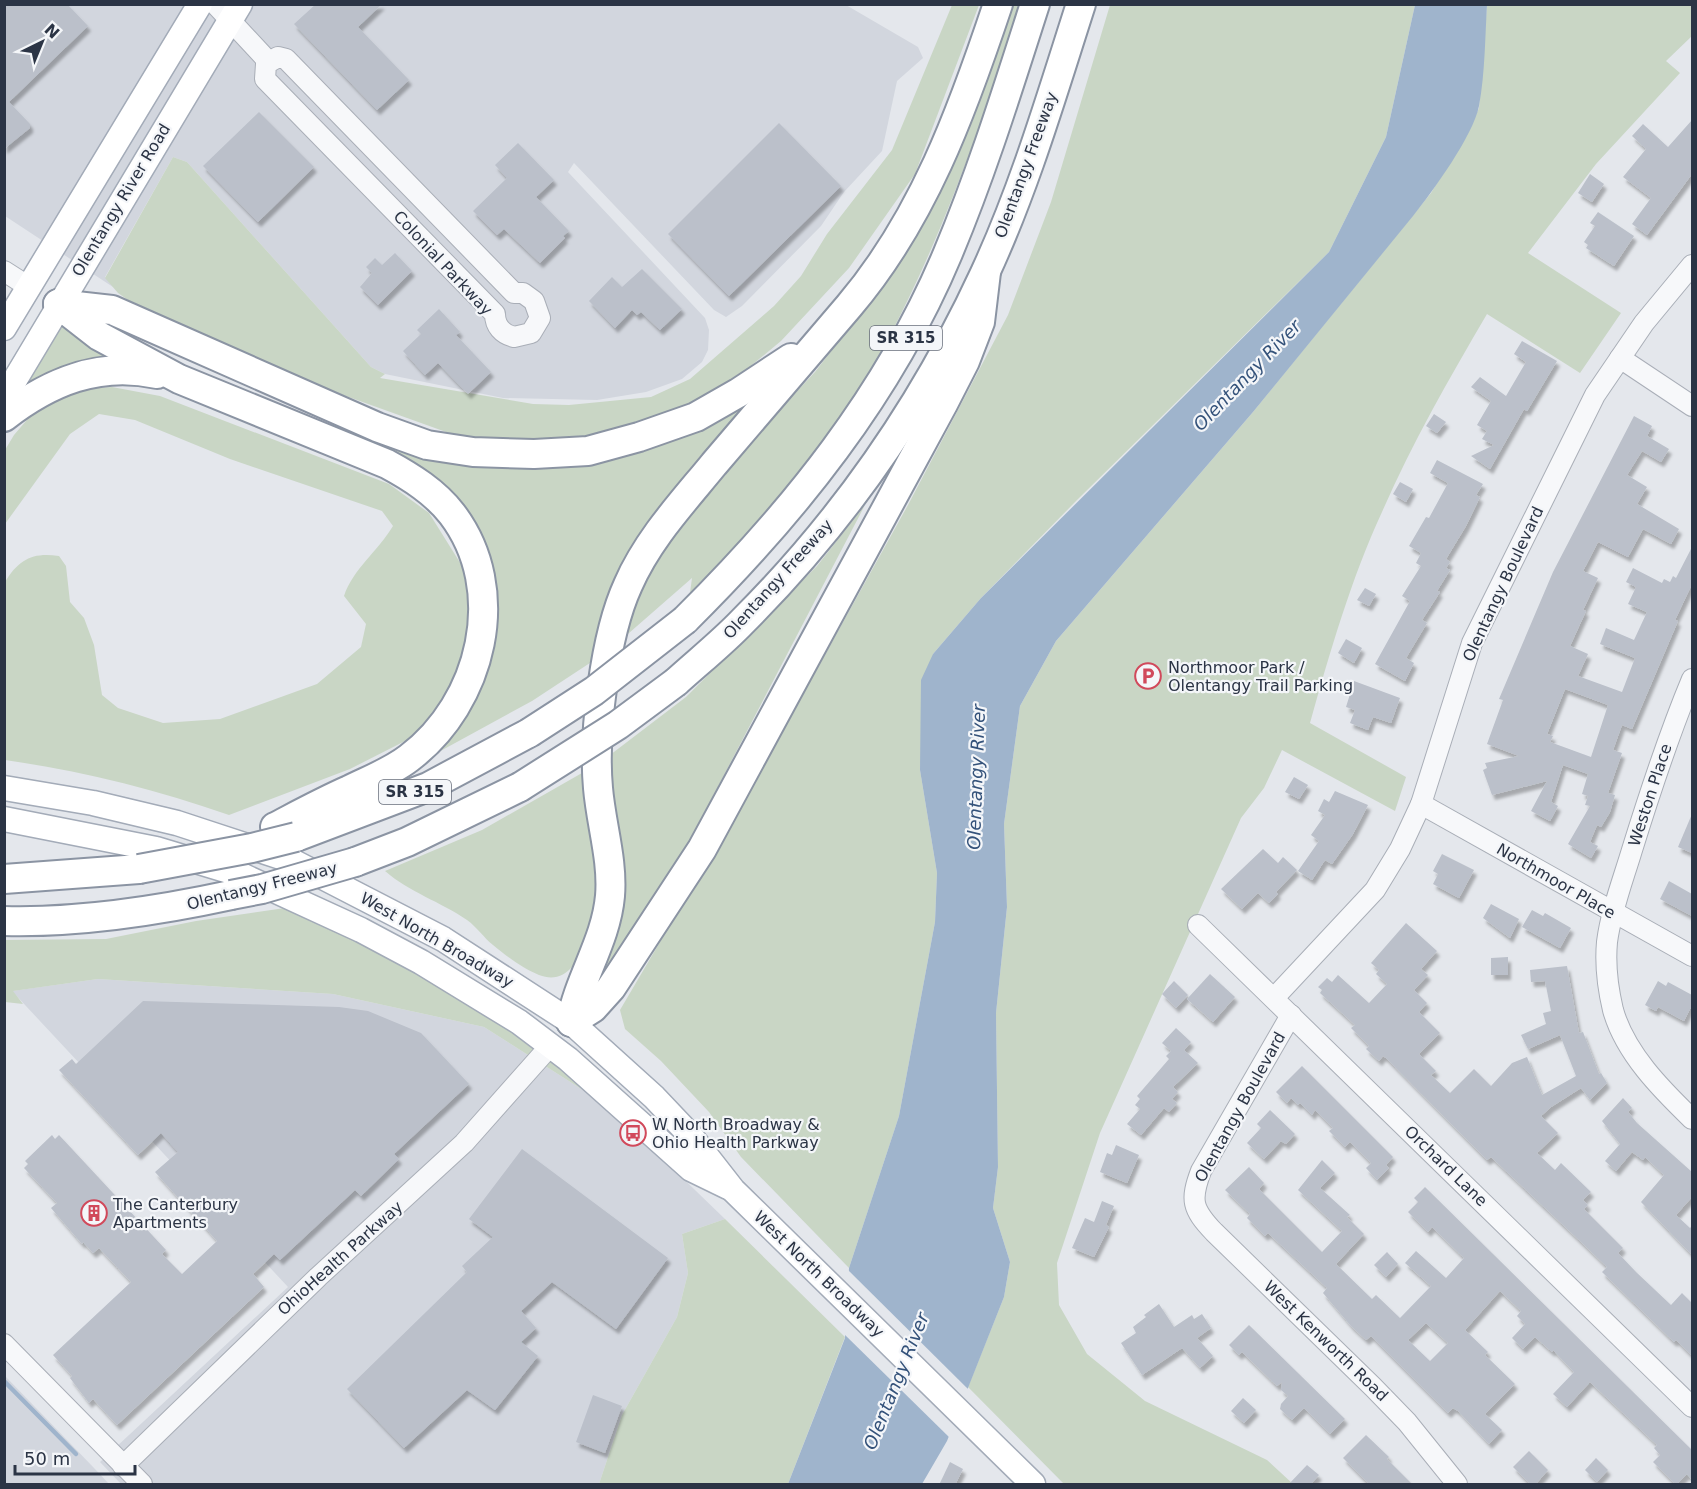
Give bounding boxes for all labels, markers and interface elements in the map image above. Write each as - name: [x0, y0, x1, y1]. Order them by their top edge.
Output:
- north arrow: [12, 12, 72, 72]
- text: N: [41, 20, 63, 43]
- street label: Olentangy Freeway: [991, 89, 1061, 241]
- street label: Olentangy River Road: [68, 120, 174, 280]
- street label: Colonial Parkway: [390, 207, 496, 319]
- water label: Olentangy River: [1189, 314, 1306, 435]
- road number: SR 315: [870, 326, 942, 350]
- street label: Olentangy Boulevard: [1459, 503, 1547, 665]
- street label: Olentangy Freeway: [719, 515, 837, 643]
- place label: Northmoor Park / Olentangy Trail Parking: [1168, 658, 1353, 695]
- parking icon: Northmoor Park / Olentangy Trail Parking: [1133, 661, 1163, 691]
- water label: Olentangy River: [963, 702, 989, 850]
- street label: Weston Place: [1624, 741, 1676, 849]
- road number: SR 315: [379, 780, 451, 804]
- street label: Northmoor Place: [1493, 839, 1619, 923]
- street label: Olentangy Freeway: [185, 858, 339, 914]
- street label: West North Broadway: [357, 888, 517, 992]
- street label: Olentangy Boulevard: [1191, 1029, 1289, 1185]
- place label: W North Broadway & Ohio Health Parkway: [652, 1115, 820, 1152]
- bus stop icon: W North Broadway & Ohio Health Parkway: [618, 1118, 648, 1148]
- street label: Orchard Lane: [1401, 1122, 1491, 1210]
- place label: The Canterbury Apartments: [112, 1195, 238, 1232]
- street label: OhioHealth Parkway: [274, 1197, 406, 1319]
- building icon: The Canterbury Apartments: [79, 1198, 109, 1228]
- street label: West North Broadway: [750, 1207, 888, 1341]
- street label: West Kenworth Road: [1260, 1277, 1392, 1405]
- water label: Olentangy River: [859, 1308, 934, 1452]
- scale bar: [15, 1438, 135, 1476]
- text: 50 m: [24, 1448, 70, 1469]

